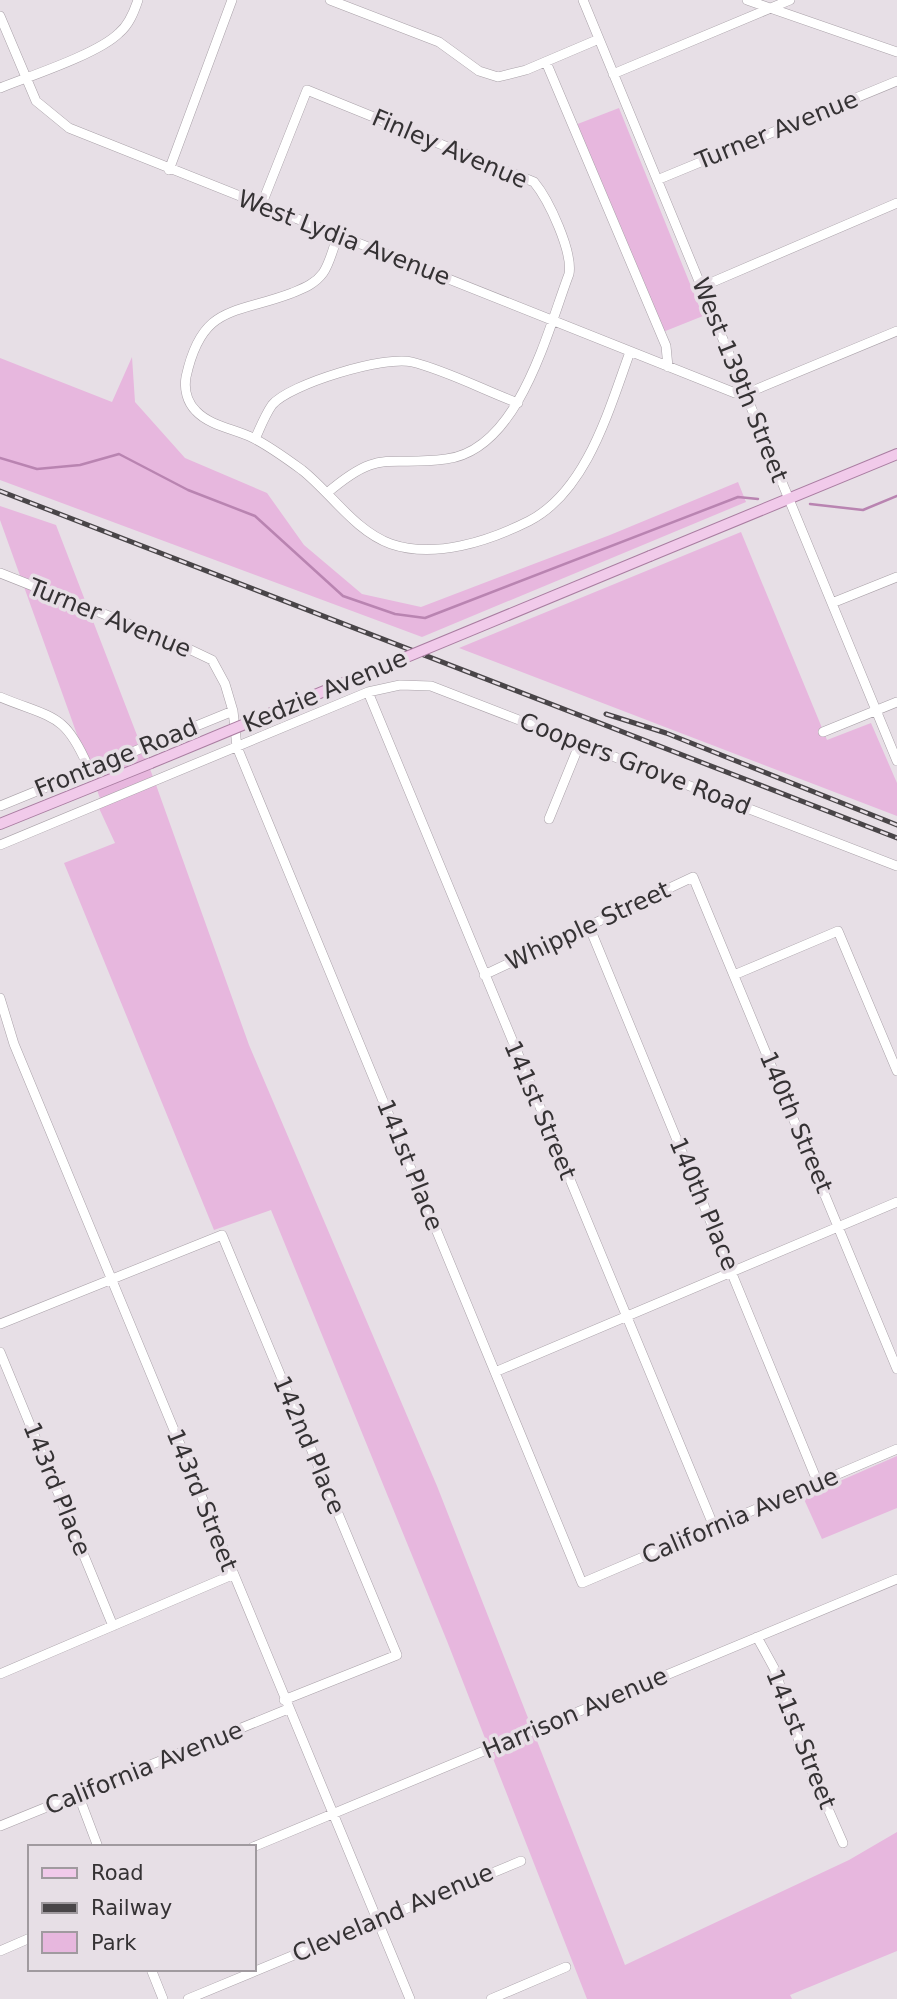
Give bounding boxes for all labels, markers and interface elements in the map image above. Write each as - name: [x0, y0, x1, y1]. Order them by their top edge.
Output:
- street label: Turner Avenue: [691, 85, 862, 176]
- street label: Finley Avenue: [368, 104, 532, 194]
- street label: West Lydia Avenue: [234, 185, 454, 291]
- street label: West 139th Street: [686, 274, 794, 486]
- street label: Turner Avenue: [24, 572, 195, 663]
- street label: Kedzie Avenue: [239, 644, 411, 738]
- street label: Coopers Grove Road: [515, 707, 755, 821]
- street label: Frontage Road: [30, 713, 202, 803]
- street label: Whipple Street: [501, 876, 675, 976]
- street label: 141st Street: [498, 1036, 582, 1184]
- street label: 140th Street: [754, 1047, 838, 1197]
- street label: 141st Place: [371, 1095, 449, 1235]
- street label: 140th Place: [663, 1133, 745, 1275]
- street label: 142nd Place: [267, 1372, 351, 1518]
- street label: 143rd Place: [17, 1418, 97, 1560]
- street label: 143rd Street: [161, 1425, 243, 1575]
- street label: California Avenue: [638, 1462, 842, 1570]
- street label: Harrison Avenue: [478, 1661, 672, 1765]
- street label: 141st Street: [760, 1665, 842, 1813]
- street label: California Avenue: [41, 1716, 247, 1820]
- legend: [28, 1845, 256, 1971]
- street label: Cleveland Avenue: [288, 1858, 498, 1968]
- text: Road: [91, 1861, 144, 1885]
- text: Railway: [91, 1896, 172, 1920]
- text: Park: [91, 1931, 137, 1955]

